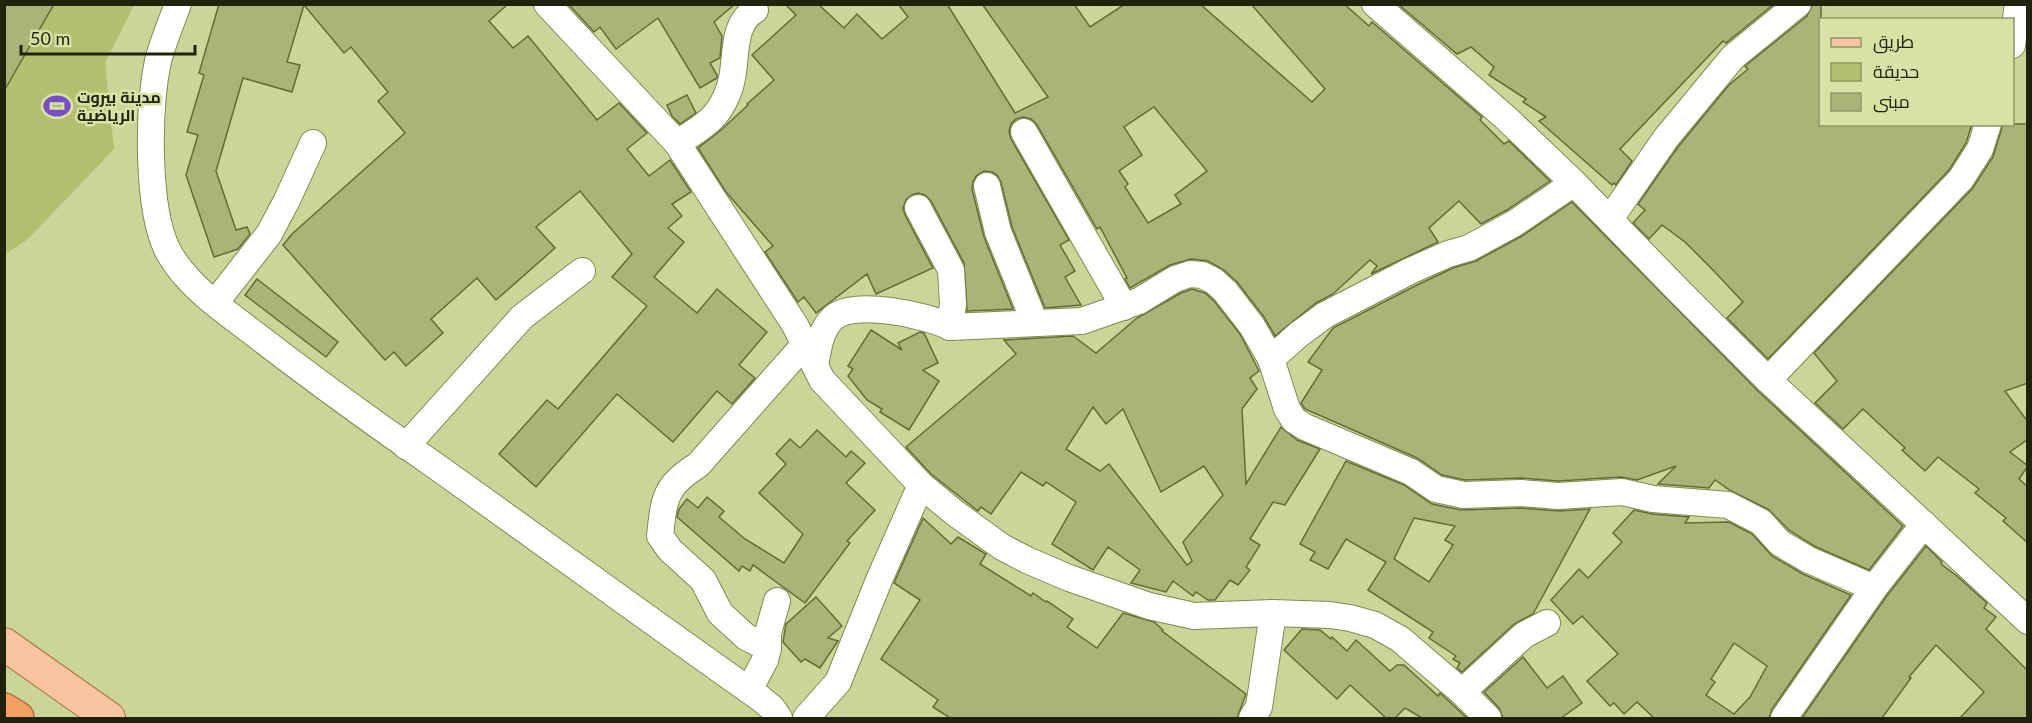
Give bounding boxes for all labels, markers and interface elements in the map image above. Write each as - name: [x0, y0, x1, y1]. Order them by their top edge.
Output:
- scale bar: [21, 18, 195, 56]
- legend: [1819, 18, 2014, 126]
- text: 50 m: [30, 27, 70, 49]
- text: طريق: [1873, 30, 1914, 54]
- text: حديقة: [1873, 60, 1919, 82]
- place label: مدينة بيروت الرياضية: [77, 87, 161, 125]
- text: مبنى: [1873, 90, 1910, 113]
- sports icon: مدينة بيروت الرياضية: [42, 91, 72, 121]

